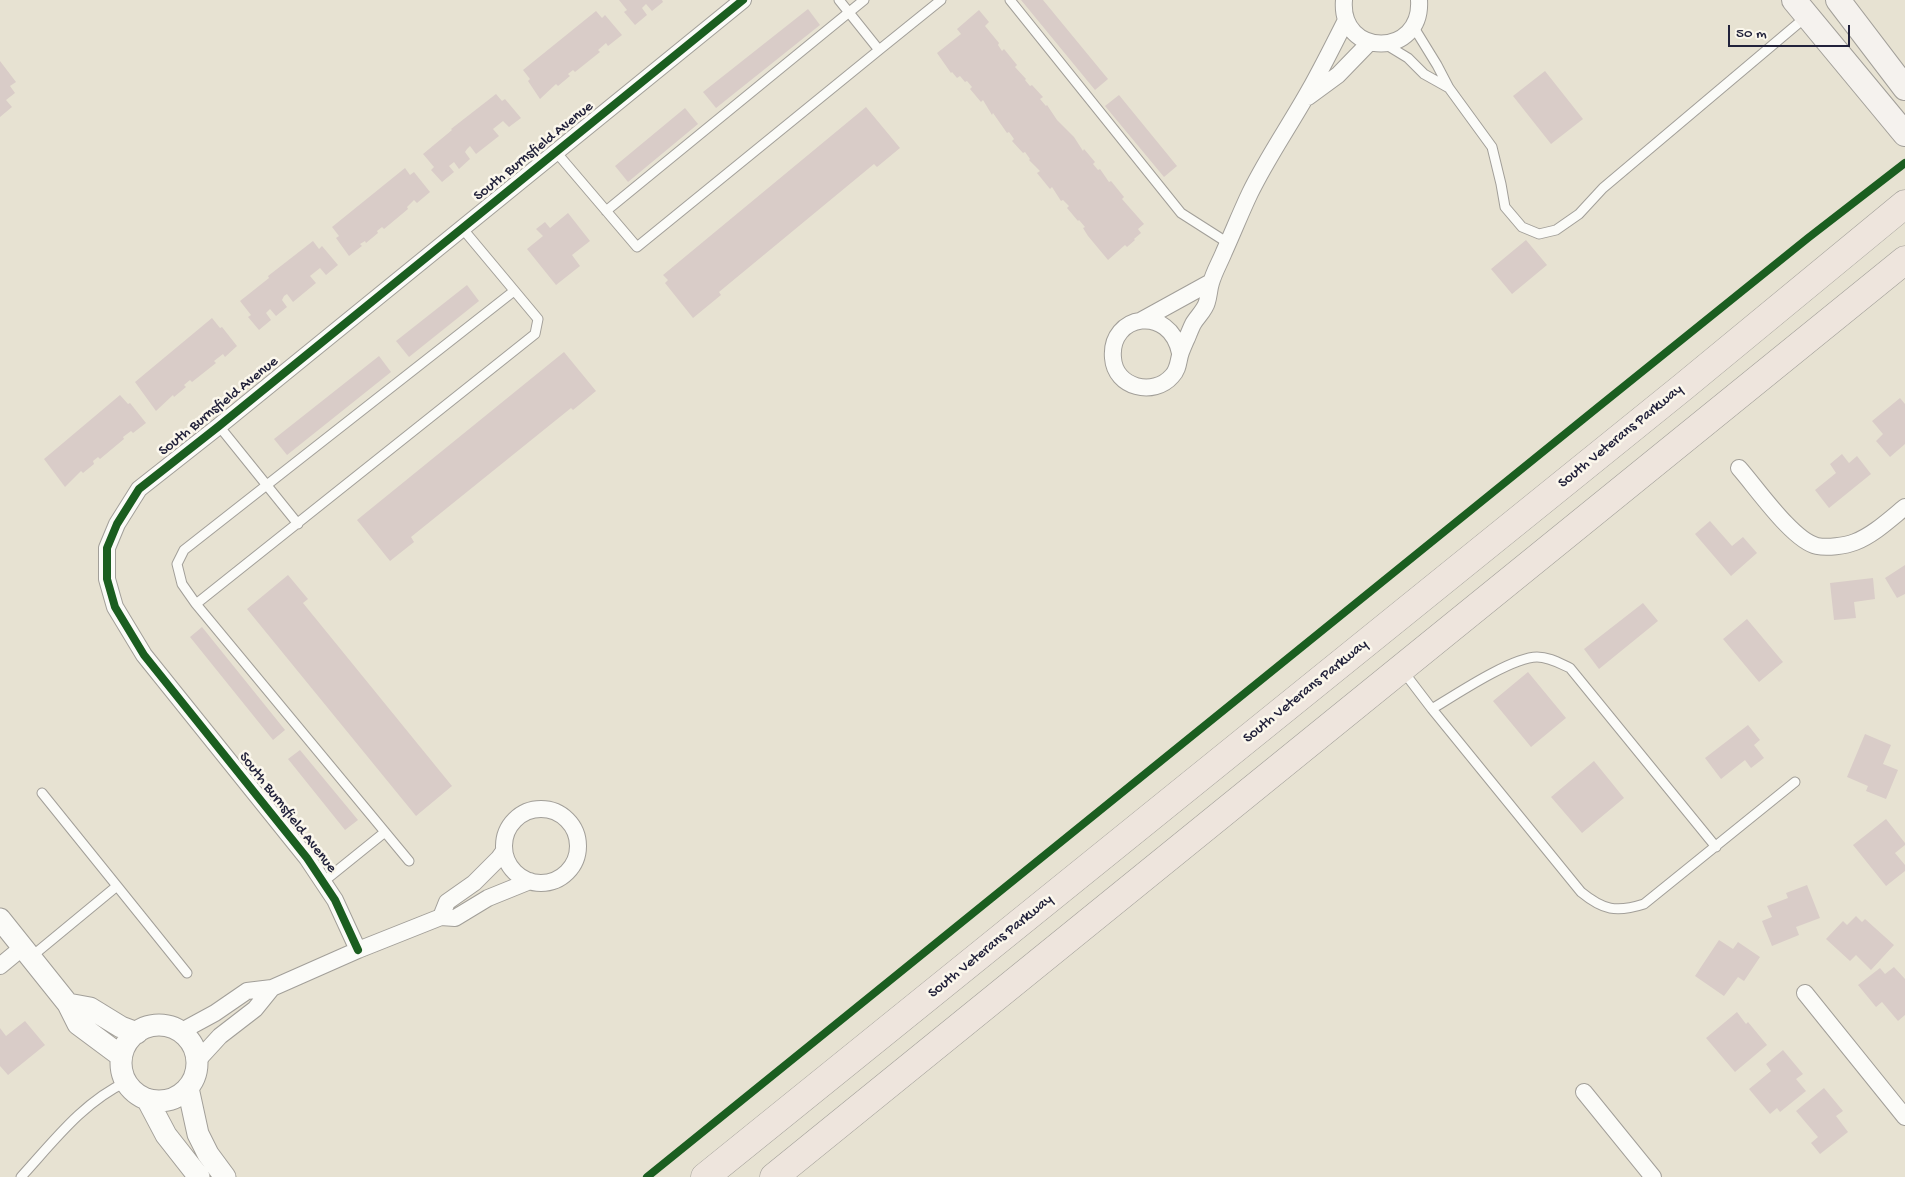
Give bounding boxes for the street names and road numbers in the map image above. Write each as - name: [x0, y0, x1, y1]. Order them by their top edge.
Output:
- street label: South Burnsfield Avenue: [471, 98, 597, 206]
- street label: South Burnsfield Avenue: [156, 353, 282, 461]
- street label: South Veterans Parkway: [1555, 381, 1687, 493]
- street label: South Veterans Parkway: [1240, 636, 1372, 748]
- street label: South Burnsfield Avenue: [234, 749, 340, 877]
- street label: South Veterans Parkway: [925, 891, 1057, 1003]

